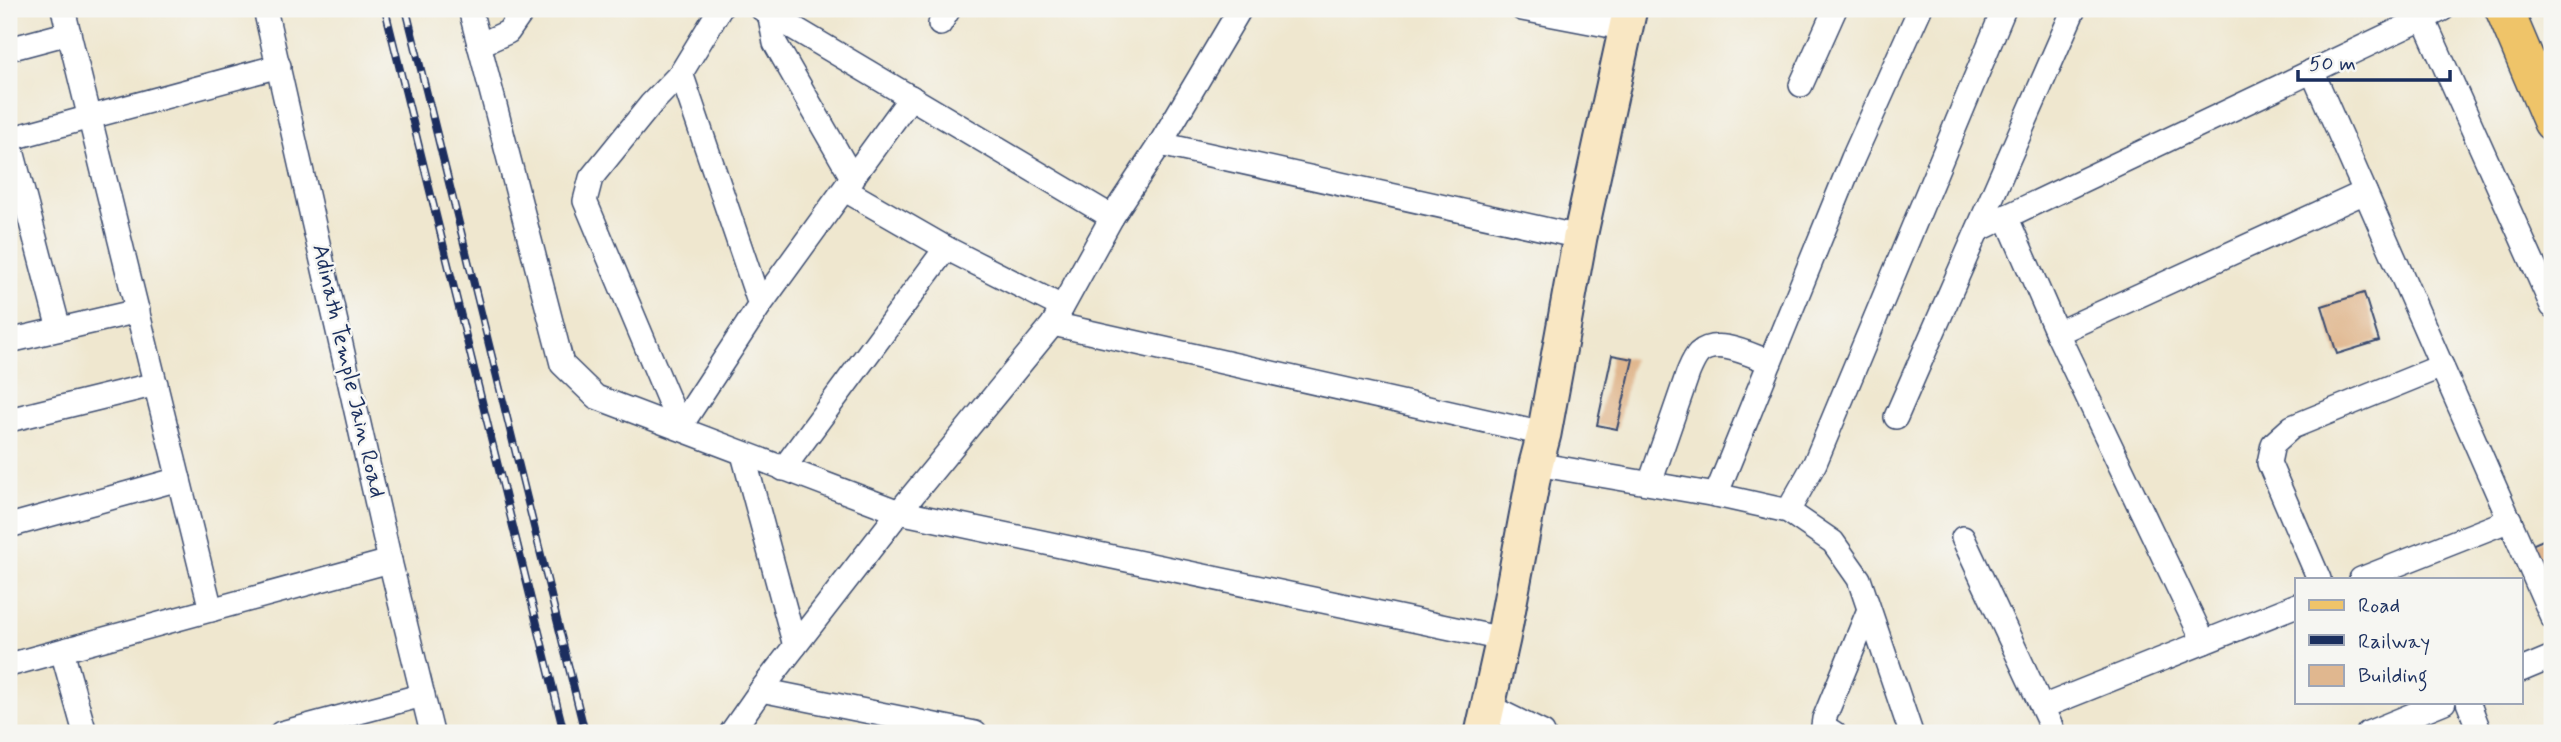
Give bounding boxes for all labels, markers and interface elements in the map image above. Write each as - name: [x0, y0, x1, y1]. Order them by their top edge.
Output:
- scale bar: [2298, 38, 2451, 82]
- text: 50 m: [2309, 50, 2356, 78]
- street label: Adinath Temple Jain Road: [304, 241, 392, 501]
- legend: [2295, 578, 2522, 704]
- text: Road: [2358, 592, 2400, 620]
- text: Railway: [2358, 628, 2430, 656]
- text: Building: [2358, 662, 2428, 692]

